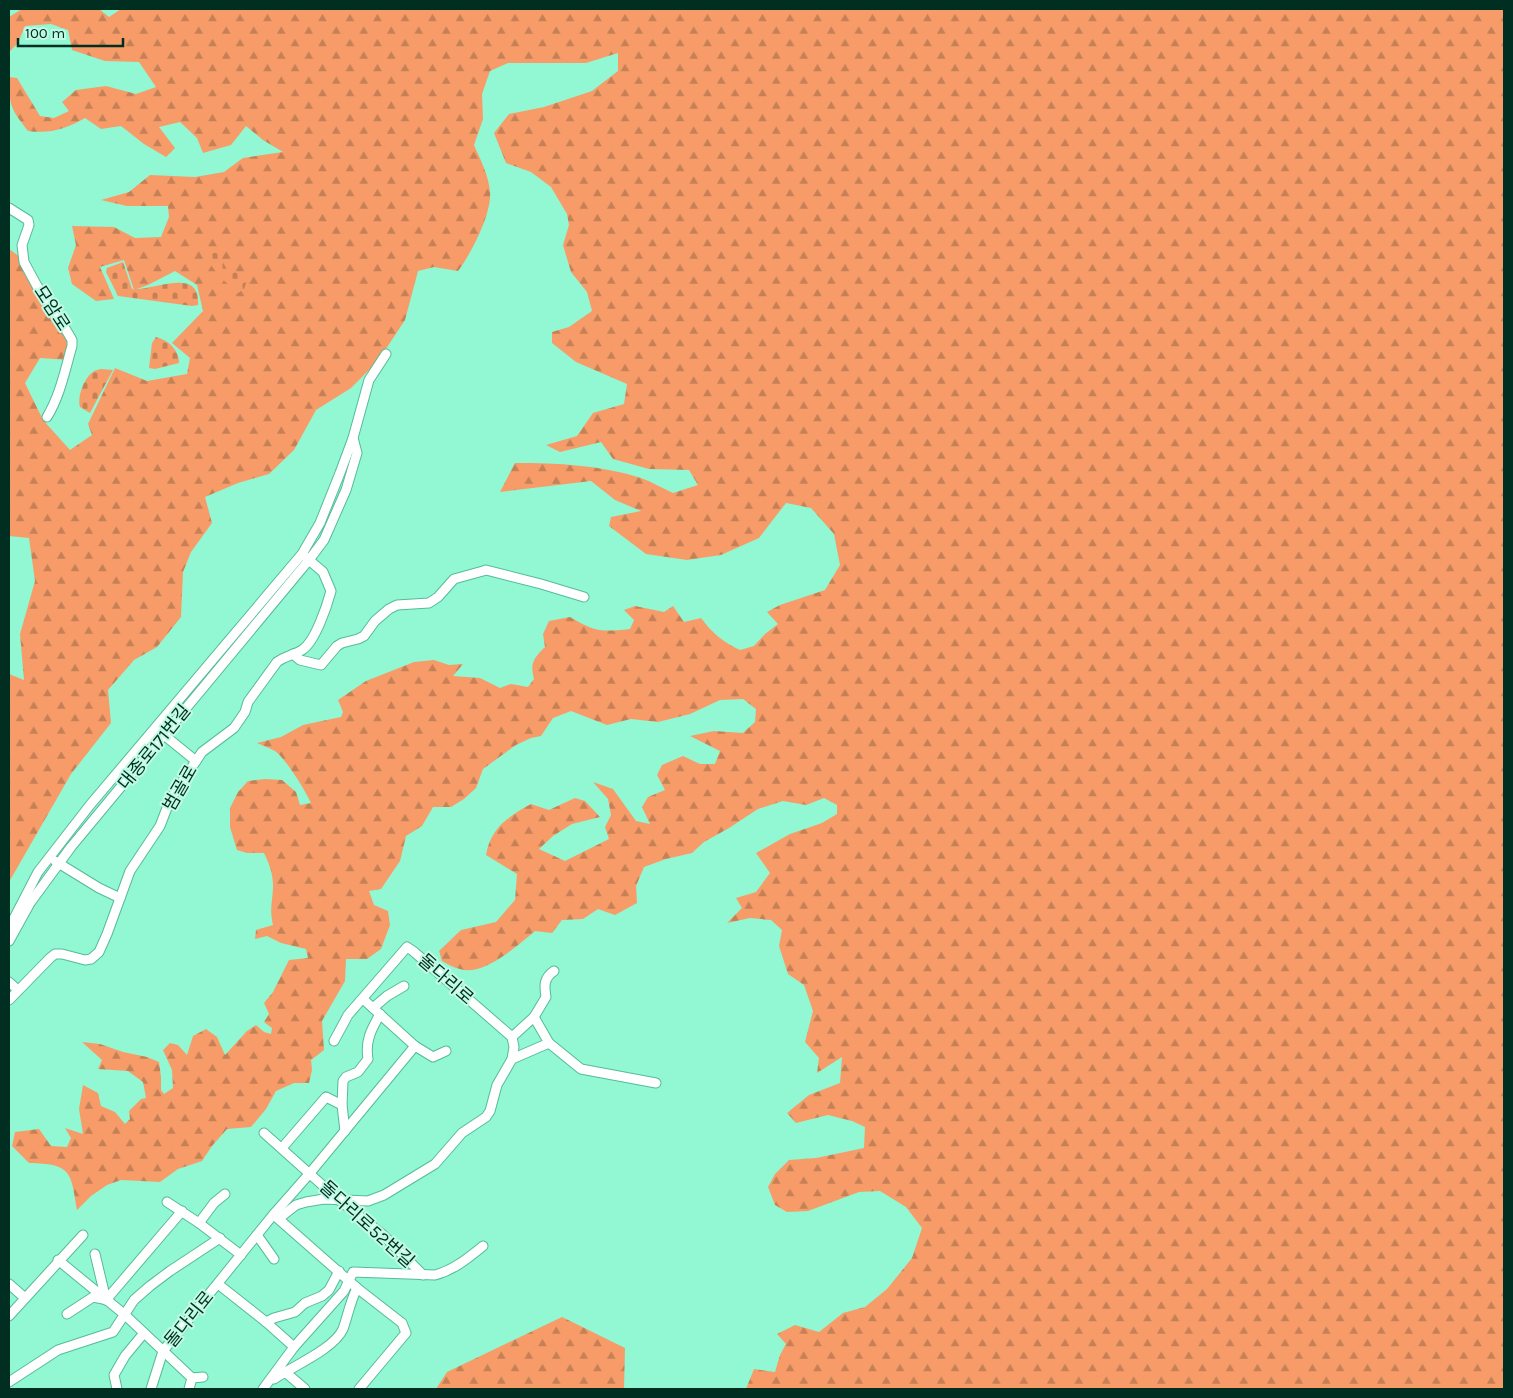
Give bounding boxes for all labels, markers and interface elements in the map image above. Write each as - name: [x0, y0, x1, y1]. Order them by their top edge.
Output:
- scale bar: [18, 15, 122, 47]
- text: 100 m: [25, 24, 65, 42]
- street label: 모암로: [29, 281, 75, 335]
- street label: 대종로171번길: [113, 700, 195, 794]
- street label: 범골로: [158, 761, 202, 815]
- street label: 돌다리로: [414, 949, 478, 1009]
- street label: 돌다리로52번길: [315, 1176, 419, 1272]
- street label: 돌다리로: [160, 1286, 218, 1352]

